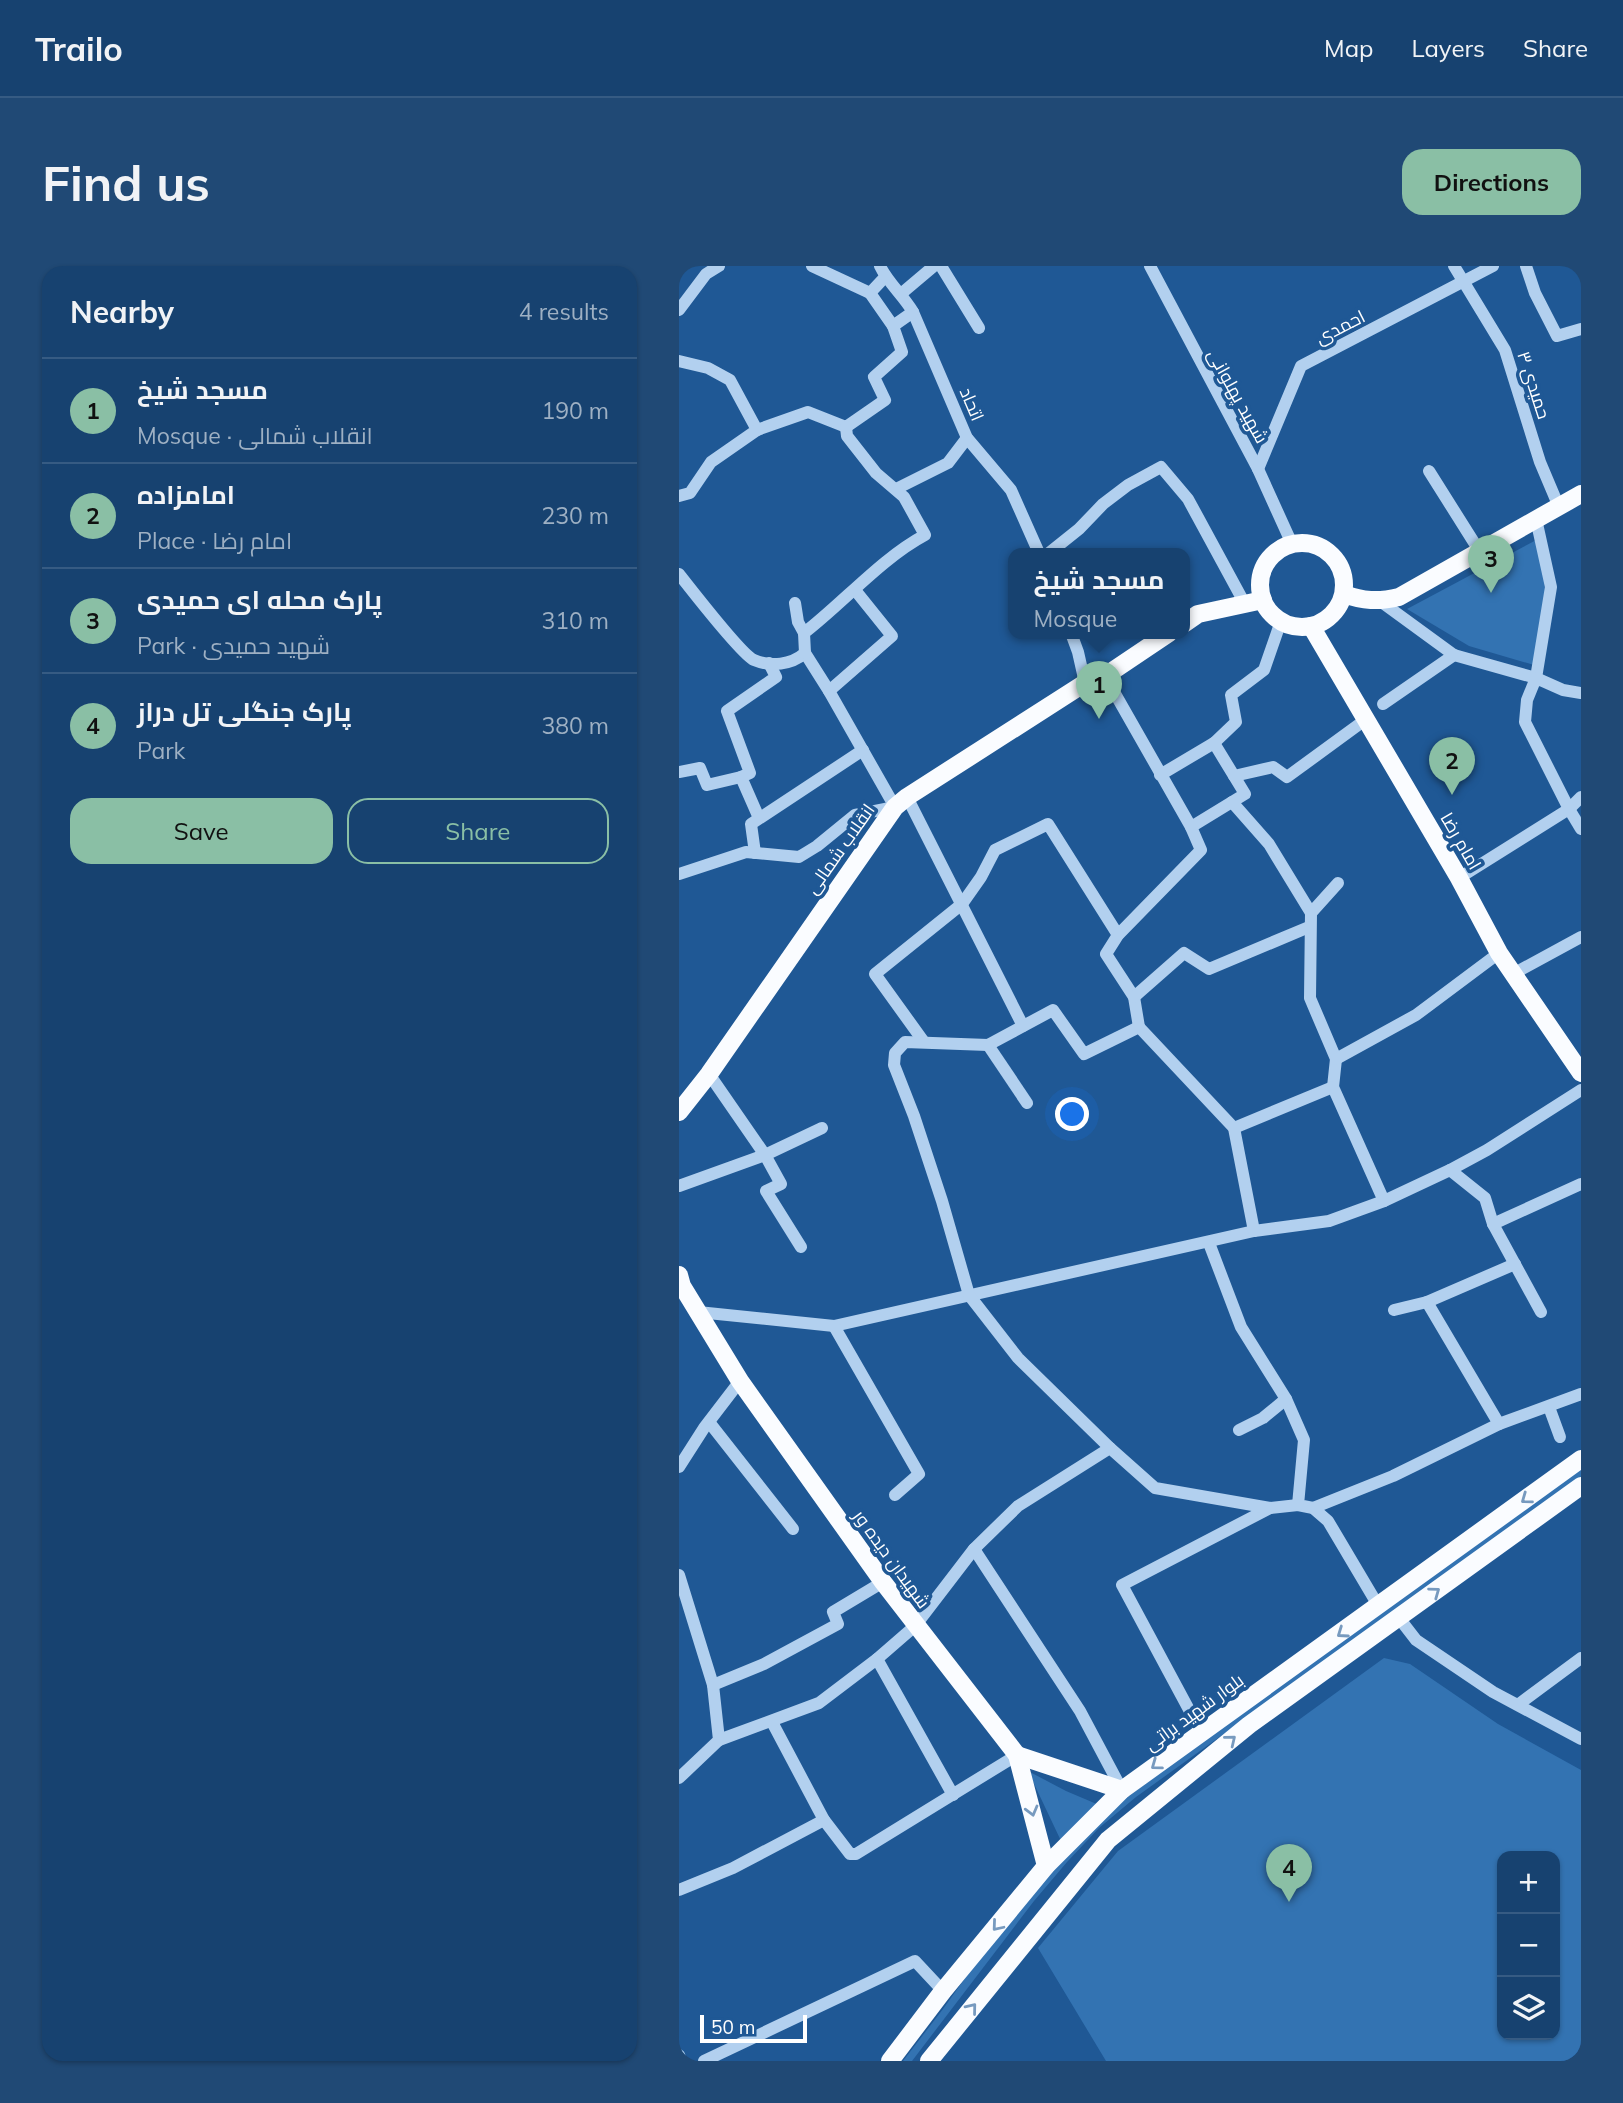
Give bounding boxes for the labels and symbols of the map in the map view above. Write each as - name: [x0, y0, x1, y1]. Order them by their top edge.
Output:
- street label: احمدی: [1311, 305, 1369, 349]
- street label: شهید پهلوانی: [1202, 345, 1273, 448]
- street label: حمیدی ۳: [1512, 348, 1556, 422]
- street label: اتحاد: [955, 384, 989, 424]
- pin: 3: [1468, 535, 1514, 593]
- pin: 1: [1076, 661, 1122, 719]
- pin: 2: [1429, 737, 1475, 795]
- street label: انقلاب شمالی: [800, 799, 880, 899]
- street label: امام رضا: [1435, 808, 1487, 874]
- your location: [1055, 1097, 1089, 1131]
- one-way arrow: [1521, 1491, 1534, 1504]
- street label: شهیدان دیده ور: [848, 1504, 935, 1613]
- one-way arrow: [1427, 1588, 1440, 1600]
- one-way arrow: [1337, 1625, 1350, 1637]
- street label: بلوار شهید براتی: [1140, 1668, 1248, 1756]
- one-way arrow: [1222, 1736, 1235, 1748]
- one-way arrow: [1151, 1757, 1164, 1769]
- one-way arrow: [1024, 1804, 1038, 1816]
- pin: 4: [1266, 1844, 1312, 1902]
- one-way arrow: [993, 1917, 1005, 1930]
- one-way arrow: [964, 2003, 976, 2016]
- scale bar: [700, 2012, 807, 2044]

